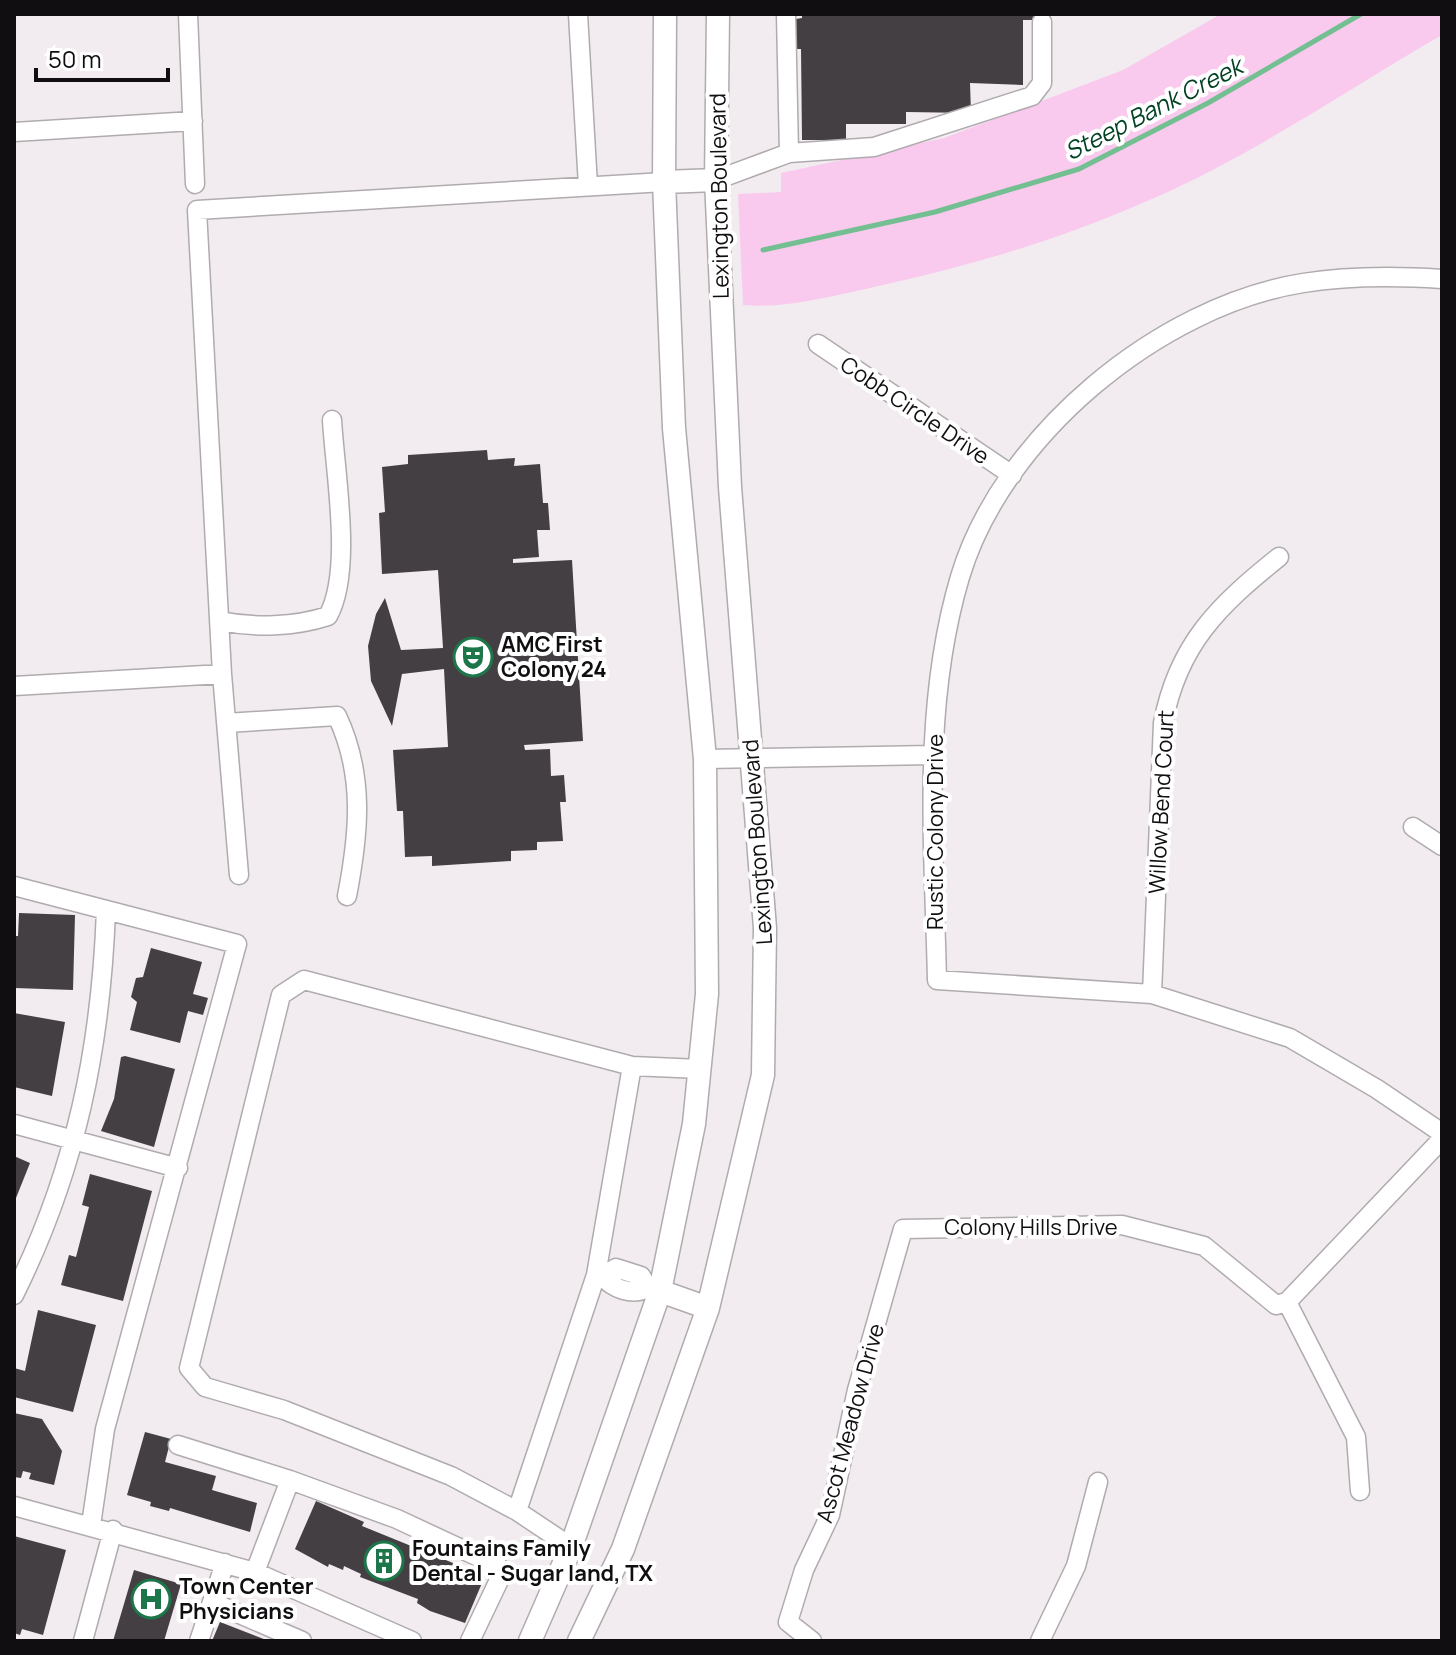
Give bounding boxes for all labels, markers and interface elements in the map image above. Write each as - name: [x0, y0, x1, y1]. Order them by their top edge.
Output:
- scale bar: [36, 32, 168, 82]
- text: 50 m: [48, 42, 102, 75]
- water label: Steep Bank Creek: [1059, 48, 1250, 167]
- street label: Lexington Boulevard: [702, 93, 736, 299]
- street label: Cobb Circle Drive: [835, 349, 995, 471]
- place label: AMC First Colony 24: [501, 629, 607, 684]
- theatre icon: AMC First Colony 24: [452, 636, 494, 678]
- street label: Willow Bend Court: [1141, 709, 1181, 895]
- street label: Rustic Colony Drive: [920, 734, 950, 930]
- street label: Lexington Boulevard: [735, 738, 779, 946]
- street label: Colony Hills Drive: [944, 1212, 1118, 1242]
- street label: Ascot Meadow Drive: [809, 1320, 891, 1526]
- place label: Fountains Family Dental - Sugar land, TX: [412, 1533, 654, 1588]
- building icon: Fountains Family Dental - Sugar land, TX: [363, 1540, 405, 1582]
- place label: Town Center Physicians: [179, 1571, 314, 1626]
- hospital icon: Town Center Physicians: [130, 1578, 172, 1620]

